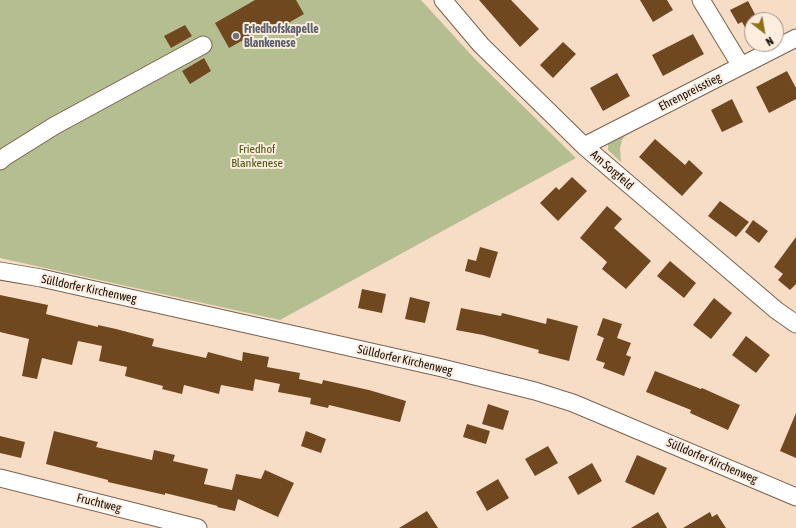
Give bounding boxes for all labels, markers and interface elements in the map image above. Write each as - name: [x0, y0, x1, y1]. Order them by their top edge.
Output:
- north arrow: [744, 12, 784, 52]
- place label: Friedhofskapelle Blankenese: [244, 22, 319, 50]
- marker: Friedhofskapelle Blankenese: [231, 31, 241, 41]
- text: N: [764, 35, 776, 48]
- street label: Ehrenpreisstieg: [656, 70, 724, 114]
- park label: Friedhof Blankenese: [231, 142, 283, 170]
- street label: Am Sorgfeld: [587, 147, 637, 193]
- street label: Sülldorfer Kirchenweg: [40, 272, 138, 306]
- street label: Sülldorfer Kirchenweg: [356, 342, 454, 378]
- street label: Sülldorfer Kirchenweg: [664, 435, 760, 487]
- street label: Fruchtweg: [75, 491, 123, 515]

